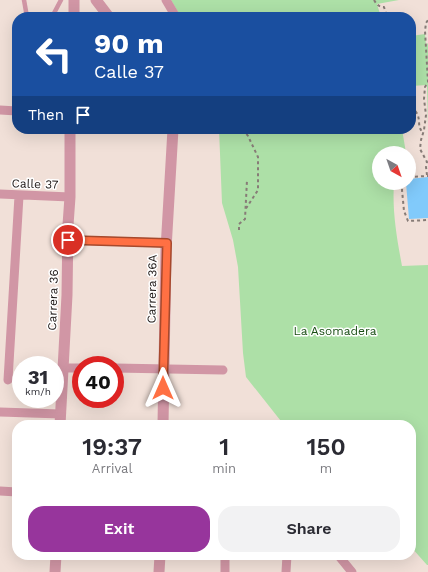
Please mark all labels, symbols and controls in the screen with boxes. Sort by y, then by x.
text: 90 m [94,27,164,60]
icon: left [28,28,80,80]
text: Calle 37 [94,61,164,82]
icon: arrive [72,104,94,126]
text: Then [28,106,64,124]
north arrow [372,146,416,190]
map controls [372,146,416,190]
street label: Calle 37 [11,176,59,192]
pin [51,223,85,257]
icon: arrive [57,229,79,251]
street label: Carrera 36A [144,254,160,324]
street label: Carrera 36 [45,269,61,331]
park label: La Asomadera [294,324,377,338]
speed limit sign: 40 [72,356,124,408]
text: 31 [28,365,48,389]
position arrow [142,367,184,409]
text: km/h [25,386,51,397]
text: 19:37 [82,433,142,461]
text: 1 [219,433,229,461]
text: 150 [306,433,346,461]
text: Arrival [92,461,132,476]
text: min [212,461,236,476]
text: m [320,461,332,476]
button: Exit [28,506,210,552]
button: Share [218,506,400,552]

